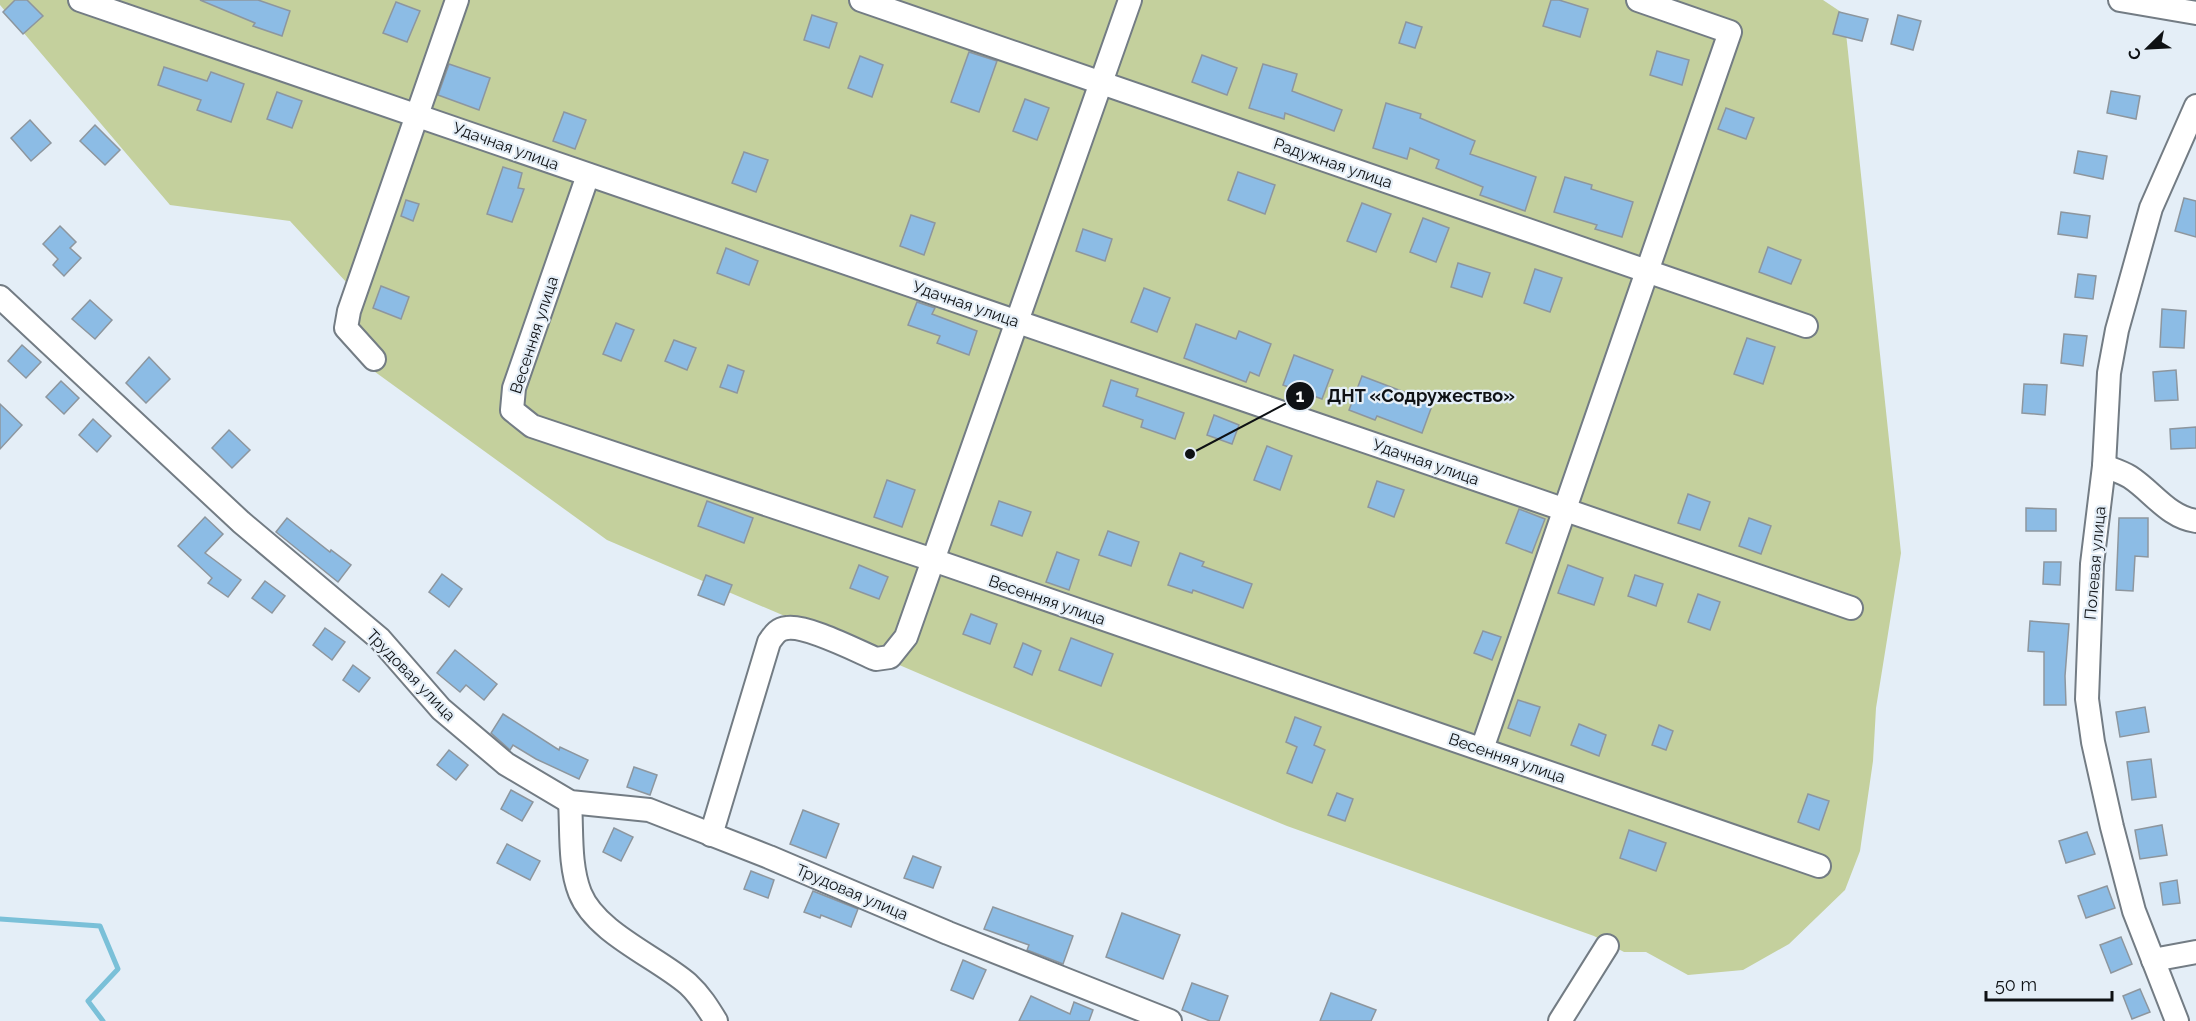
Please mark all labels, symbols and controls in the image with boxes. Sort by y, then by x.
north arrow [2118,18,2178,78]
text: С [2124,45,2146,63]
street label: Удачная улица [450,118,562,174]
street label: Радужная улица [1271,134,1395,192]
street label: Весенняя улица [506,274,562,396]
street label: Удачная улица [910,277,1022,331]
callout: ДНТ «Содружество» [1285,378,1528,414]
text: 1 [1296,385,1305,406]
text: ДНТ «Содружество» [1327,385,1515,406]
street label: Удачная улица [1370,435,1482,489]
street label: Полевая улица [2081,505,2109,621]
street label: Весенняя улица [986,571,1108,629]
street label: Трудовая улица [363,625,459,725]
street label: Весенняя улица [1446,729,1568,787]
street label: Трудовая улица [793,860,911,924]
scale bar [1986,964,2112,1002]
text: 50 m [1995,974,2037,995]

